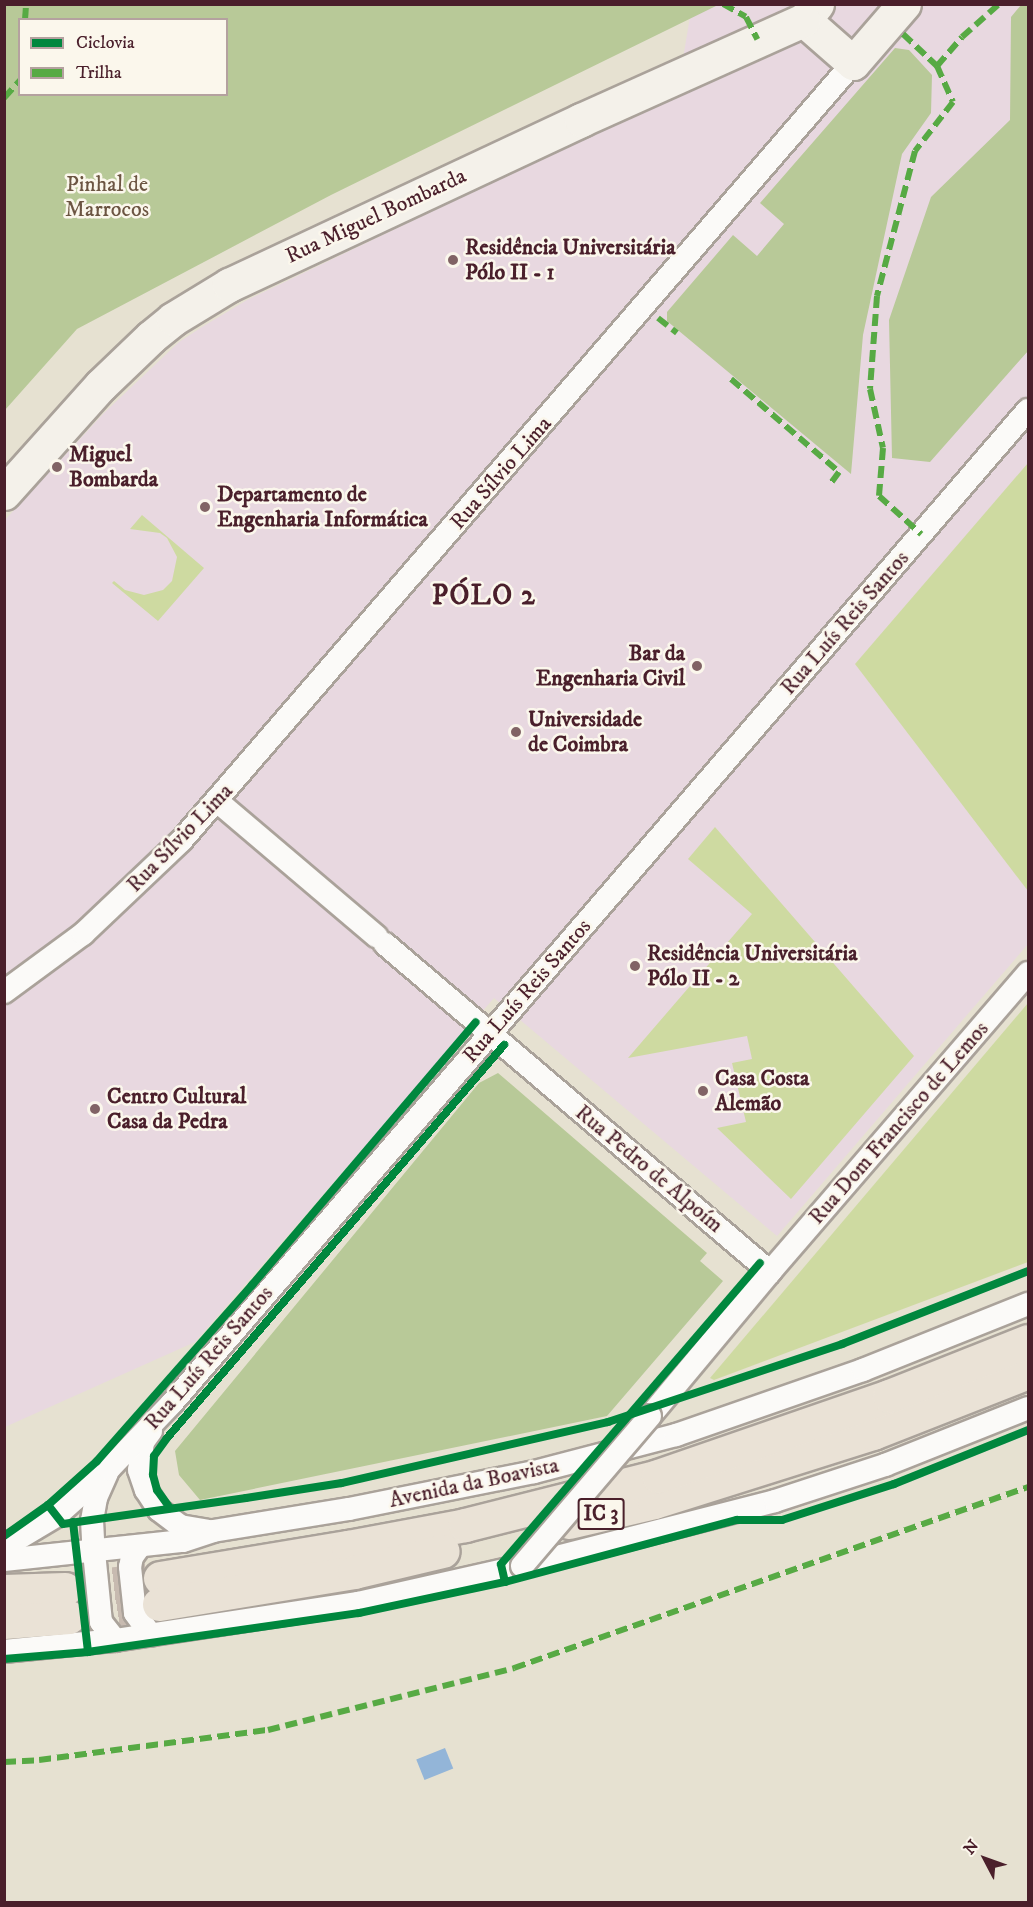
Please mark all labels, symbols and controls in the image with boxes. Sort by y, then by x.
legend [18,18,228,96]
text: Ciclovia [76,32,135,54]
text: Trilha [76,62,122,84]
street label: Rua Miguel Bombarda [282,163,470,269]
park label: Pinhal de Marrocos [65,171,149,222]
place label: Residência Universitária Pólo II - 1 [465,234,676,286]
marker: Residência Universitária Pólo II - 1 [446,253,460,267]
street label: Rua Sílvio Lima [445,411,557,535]
place label: Miguel Bombarda [69,441,158,493]
marker: Miguel Bombarda [50,460,64,474]
place label: Departamento de Engenharia Informática [217,481,428,532]
marker: Departamento de Engenharia Informática [198,500,212,514]
street label: Rua Luís Reis Santos [775,546,915,700]
district label: PÓLO 2 [432,579,536,613]
place label: Bar da Engenharia Civil [536,640,685,692]
marker: Bar da Engenharia Civil [690,659,704,673]
place label: Universidade de Coimbra [528,706,642,758]
marker: Universidade de Coimbra [509,725,523,739]
street label: Rua Sílvio Lima [121,778,239,898]
street label: Rua Luís Reis Santos [457,914,597,1068]
place label: Residência Universitária Pólo II - 2 [647,940,858,992]
marker: Residência Universitária Pólo II - 2 [628,959,642,973]
street label: Rua Dom Francisco de Lemos [804,1016,994,1230]
place label: Casa Costa Alemão [715,1065,809,1116]
place label: Centro Cultural Casa da Pedra [107,1083,246,1134]
marker: Casa Costa Alemão [696,1084,710,1098]
street label: Rua Pedro de Alpoím [570,1099,728,1239]
marker: Centro Cultural Casa da Pedra [88,1102,102,1116]
street label: Rua Luís Reis Santos [139,1281,279,1435]
street label: Avenida da Boavista [387,1452,561,1514]
road number: IC 3 [577,1496,625,1532]
north arrow [955,1829,1015,1889]
text: N [960,1836,983,1859]

